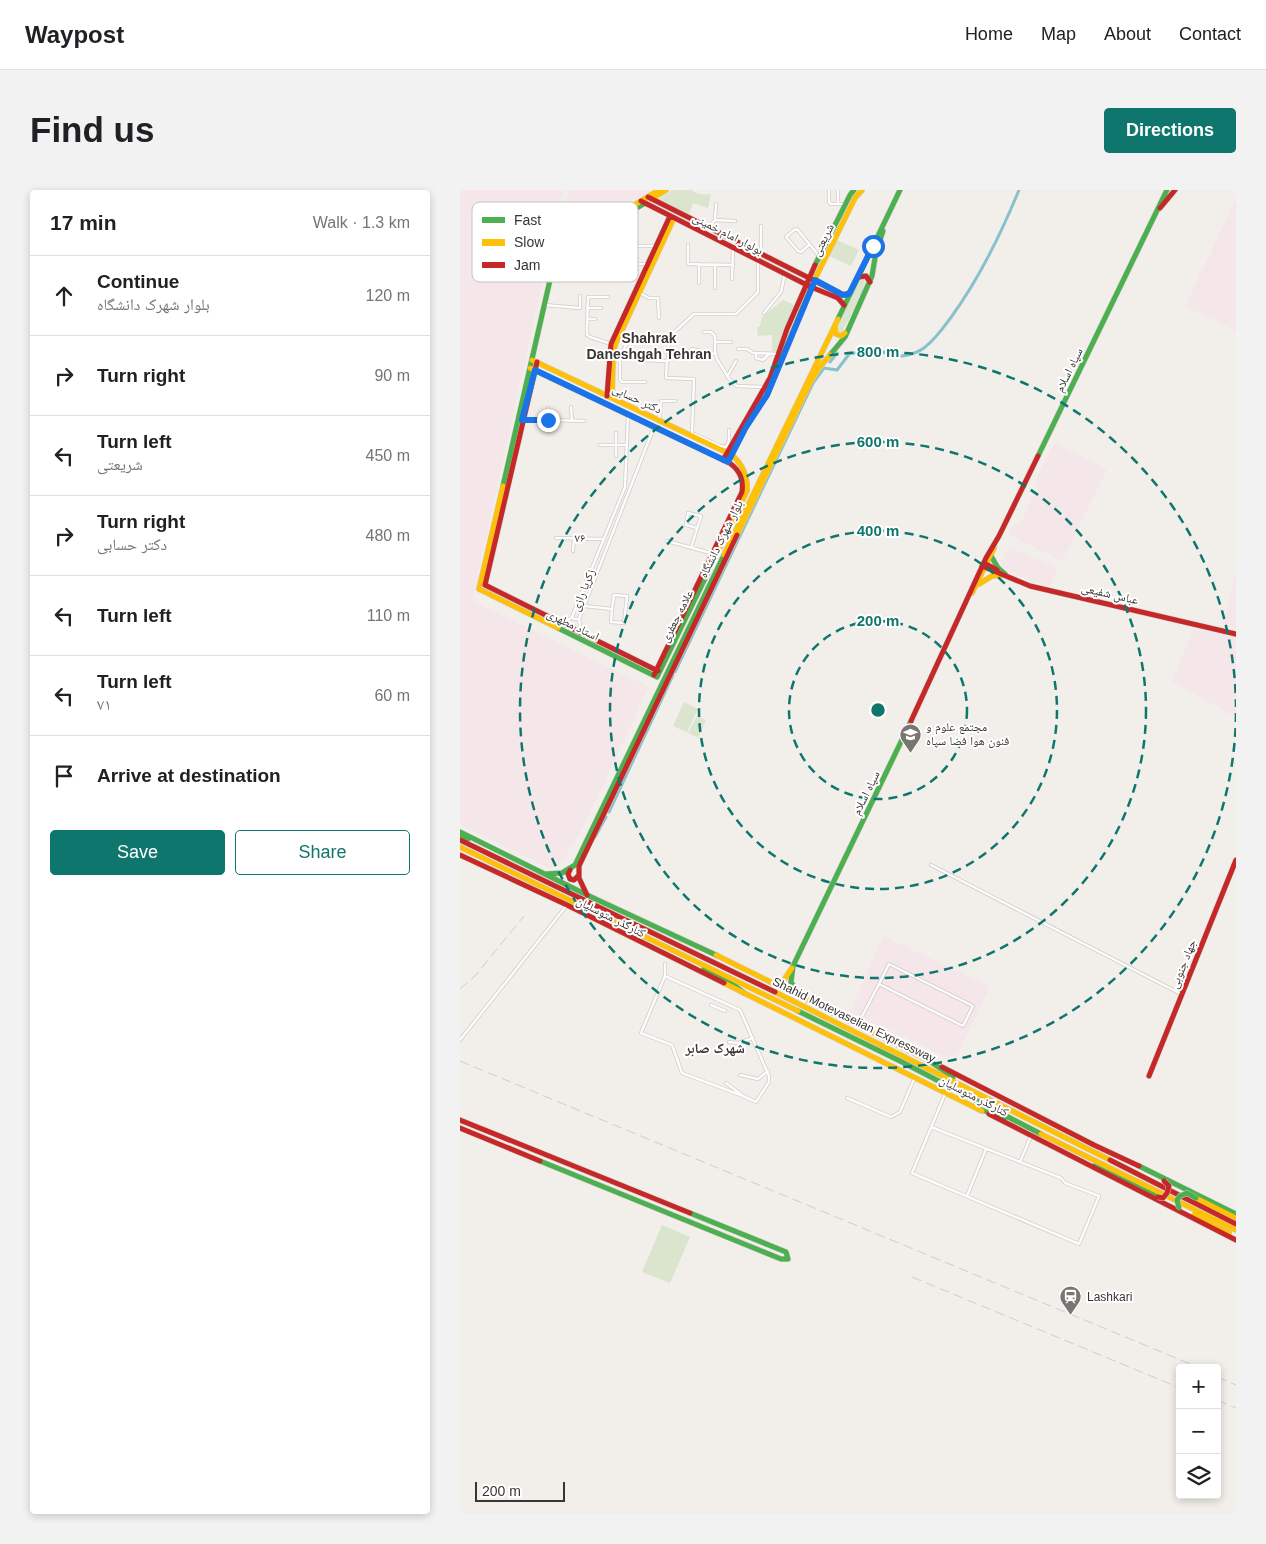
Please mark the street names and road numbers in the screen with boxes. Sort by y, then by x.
street label: بولوار امام خمینی [690,210,766,259]
street label: شریعتی [809,221,837,259]
street label: سپاه اسلام [1052,346,1087,395]
street label: دکتر حسابی [610,382,664,417]
street label: بلوار شهرک دانشگاه [696,498,746,580]
street label: ۷۶ [574,531,586,545]
street label: زکریا رازی [568,566,598,613]
street label: عباس شفیعی [1080,581,1140,608]
street label: علامه جعفری [658,587,696,645]
street label: استاد مطهری [545,606,601,644]
street label: سپاه اسلام [849,769,884,818]
street label: کنارگذر متوسلیان [574,894,648,941]
street label: جهاد جنوبی [1167,937,1200,991]
street label: Shahid Motevaselian Expressway [770,974,938,1066]
street label: کنارگذر متوسلیان [937,1073,1011,1120]

